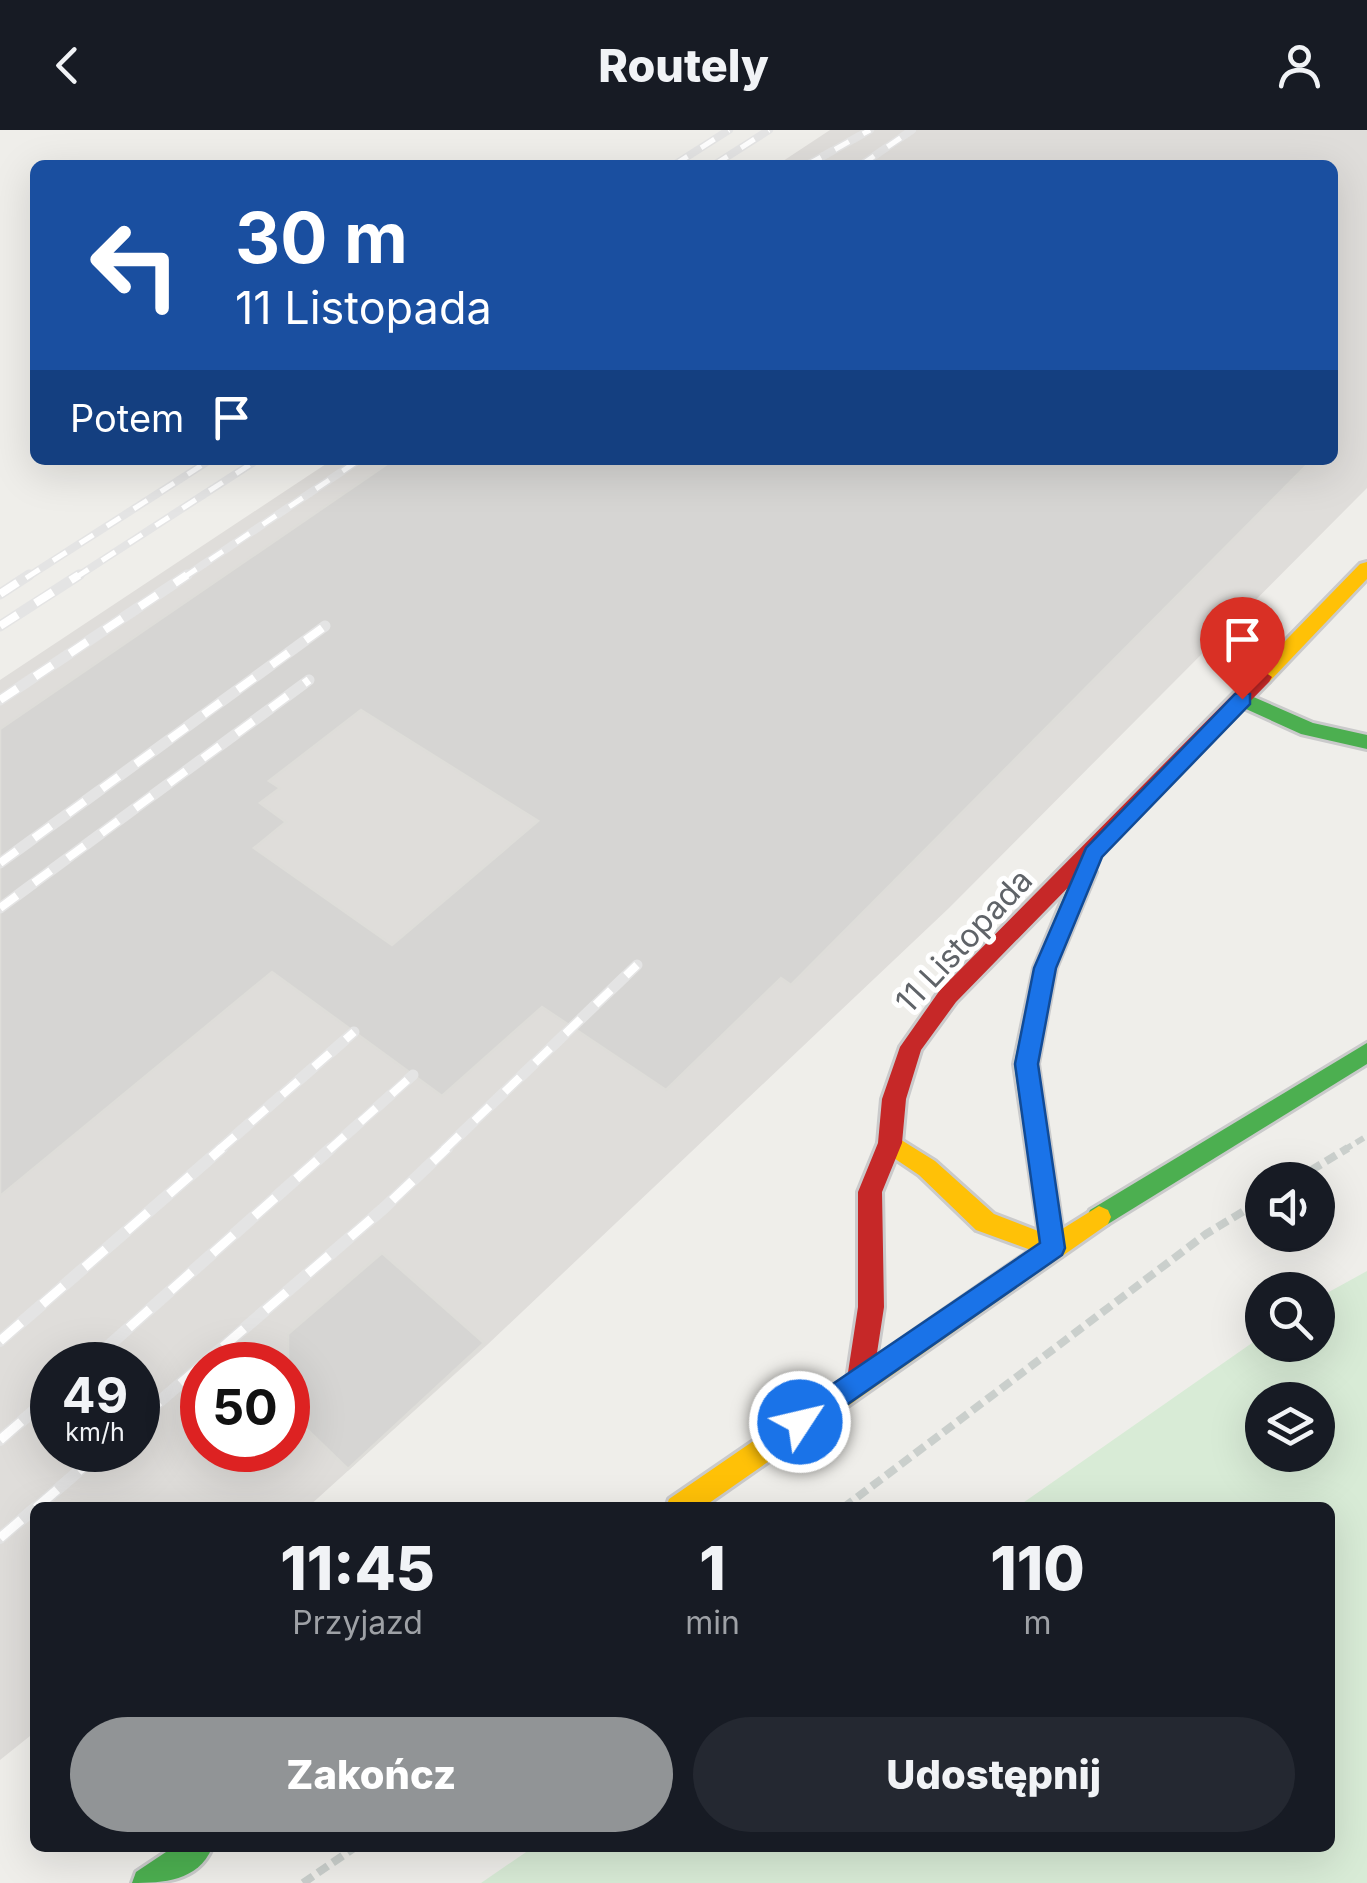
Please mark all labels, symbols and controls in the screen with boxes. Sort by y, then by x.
icon: back [40,38,95,93]
text: Routely [598,38,769,93]
icon: person [1272,38,1327,93]
text: 30 m [235,195,408,280]
icon: left [70,200,200,330]
text: 11 Listopada [235,280,492,335]
icon: arrive [204,390,259,445]
text: Potem [70,395,184,441]
pin [1200,597,1285,700]
icon: arrive [1215,612,1270,667]
street label: 11 Listopada [887,861,1040,1021]
map controls [1245,1162,1335,1472]
button: sound [1245,1162,1335,1252]
button: search [1245,1272,1335,1362]
speed limit sign: 50 [180,1342,310,1472]
text: 49 [62,1365,128,1425]
position arrow [748,1370,852,1474]
button: layers [1245,1382,1335,1472]
text: km/h [65,1417,125,1447]
text: 11:45 [280,1532,435,1604]
text: 1 [699,1532,726,1604]
text: 110 [990,1532,1085,1604]
text: Przyjazd [292,1603,423,1642]
text: min [685,1603,740,1642]
text: m [1023,1603,1051,1642]
button: Zakończ [70,1717,673,1832]
button: Udostępnij [693,1717,1295,1832]

